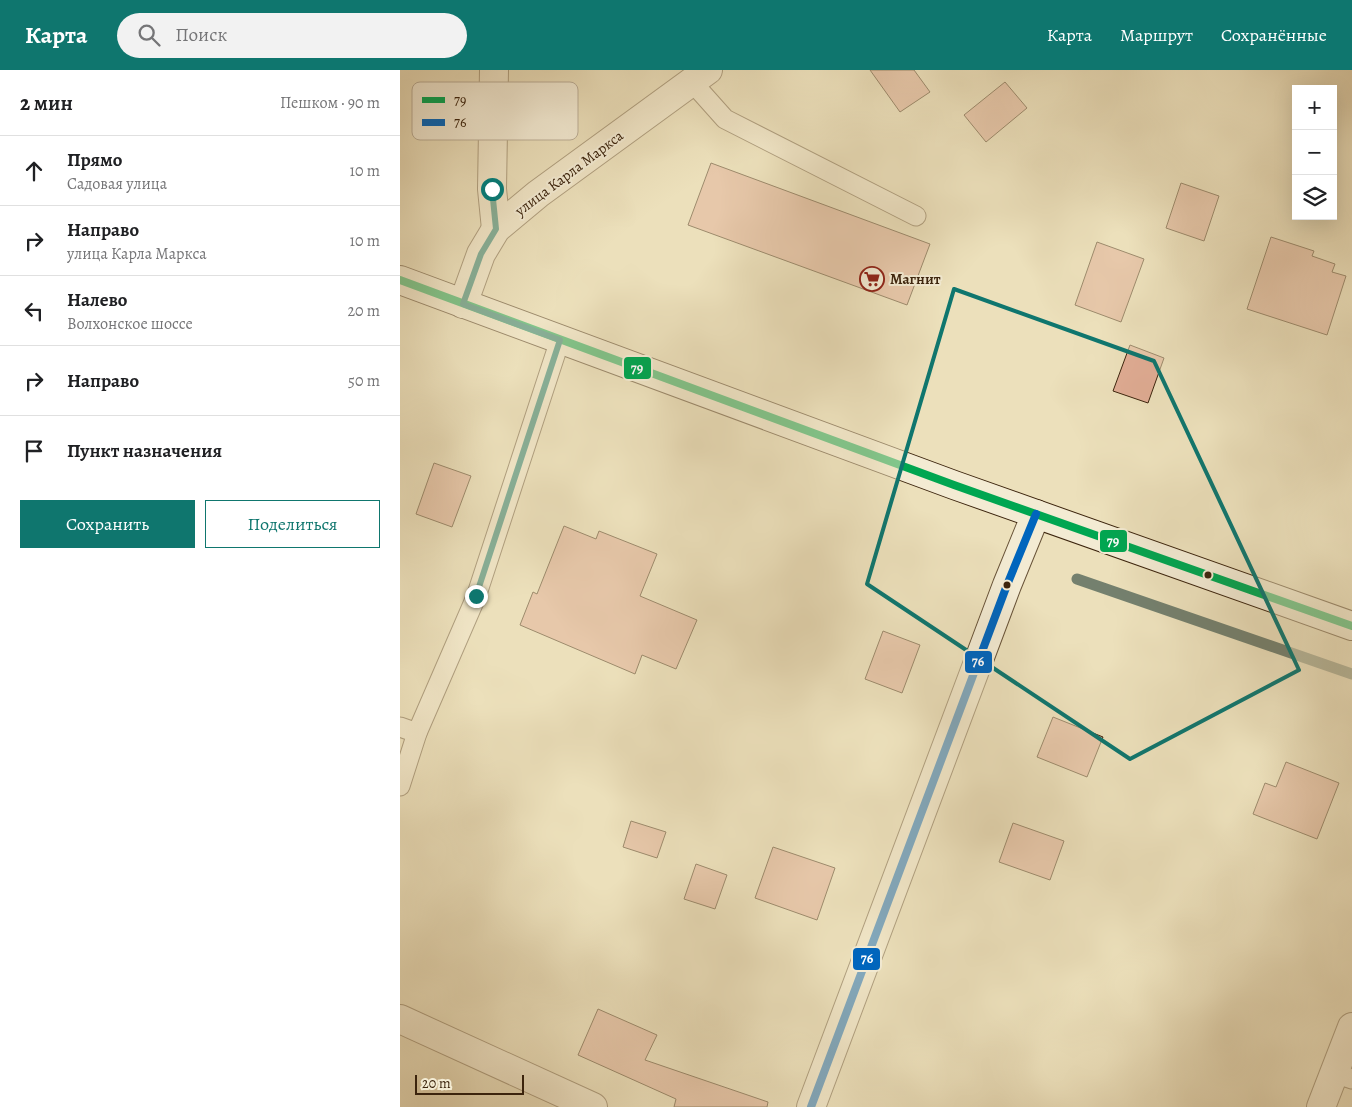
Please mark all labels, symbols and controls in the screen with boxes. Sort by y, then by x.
search box [117,13,467,58]
text: Карта [25,19,87,51]
icon: search [135,21,163,49]
text: Поиск [175,22,227,48]
text: Карта [1047,23,1092,47]
text: Маршрут [1120,23,1193,47]
text: Сохранённые [1221,23,1327,47]
legend [412,82,578,140]
map controls [1292,85,1337,220]
button: + [1292,85,1337,130]
text: 2 мин [20,89,73,117]
text: 79 [454,91,466,110]
text: Пешком · 90 m [280,92,380,114]
text: 76 [454,113,466,132]
street label: улица Карла Маркса [510,126,627,221]
button: − [1292,130,1337,175]
text: Прямо [67,147,122,173]
icon: ahead [20,157,48,185]
text: 10 m [350,160,380,182]
text: Садовая улица [67,173,167,195]
button: layers [1292,175,1337,220]
route start [481,178,504,201]
text: Направо [67,217,139,243]
icon: right [20,227,48,255]
text: 10 m [350,230,380,252]
text: улица Карла Маркса [67,243,207,265]
supermarket icon: Магнит [859,266,885,292]
place label: Магнит [890,269,941,289]
text: Налево [67,287,127,313]
icon: left [20,297,48,325]
text: 20 m [347,300,380,322]
text: Волхонское шоссе [67,313,193,335]
line badge: 79 [623,356,652,380]
text: 79 [631,359,644,378]
icon: right [20,367,48,395]
text: Направо [67,368,139,394]
text: 50 m [348,370,380,392]
icon: arrive [20,437,48,465]
text: Пункт назначения [67,438,222,464]
button: Сохранить [20,500,195,548]
button: Поделиться [205,500,380,548]
line badge: 79 [1099,529,1128,553]
text: 79 [1107,532,1120,551]
unlabelled marker [1203,570,1213,580]
unlabelled marker [1002,580,1012,590]
route end [465,585,488,608]
line badge: 76 [964,650,993,674]
text: 76 [972,652,985,671]
line badge: 76 [852,947,881,971]
text: 76 [861,949,874,968]
scale bar [415,1072,524,1095]
text: 20 m [422,1074,451,1093]

